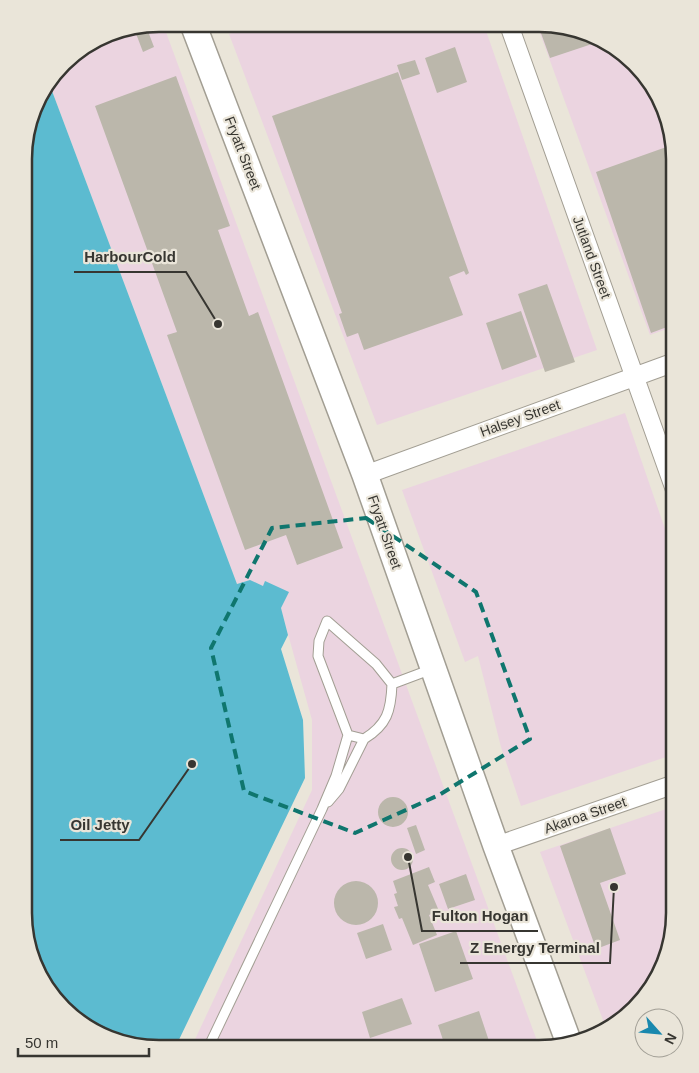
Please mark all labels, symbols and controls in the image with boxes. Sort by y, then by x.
street label: Fryatt Street [222,114,264,192]
street label: Jutland Street [570,214,614,300]
callout: HarbourCold [74,242,186,272]
text: HarbourCold [84,248,176,265]
street label: Halsey Street [478,396,562,440]
street label: Fryatt Street [365,493,405,571]
street label: Akaroa Street [542,793,628,836]
callout: Oil Jetty [60,810,139,840]
text: Oil Jetty [70,816,130,833]
callout: Fulton Hogan [422,901,538,931]
text: Fulton Hogan [432,907,528,924]
callout: Z Energy Terminal [460,933,610,963]
text: Z Energy Terminal [470,939,600,956]
north arrow [634,1008,684,1058]
scale bar [18,1026,149,1058]
text: N [661,1031,680,1047]
text: 50 m [25,1034,58,1051]

